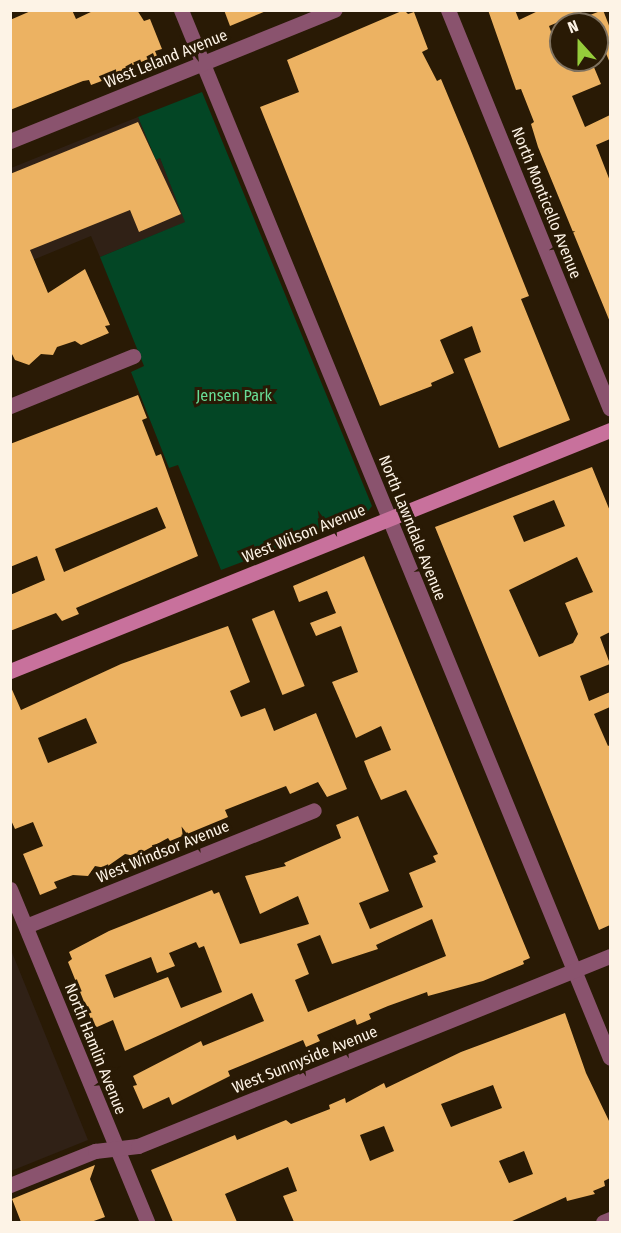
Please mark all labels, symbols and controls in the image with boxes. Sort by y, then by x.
north arrow [549,12,609,72]
text: N [565,16,581,37]
street label: West Leland Avenue [102,26,230,92]
street label: North Monticello Avenue [507,124,585,282]
park label: Jensen Park [196,386,272,406]
street label: North Lawndale Avenue [374,453,450,603]
street label: West Wilson Avenue [240,501,368,567]
street label: West Windsor Avenue [94,817,232,887]
street label: North Hamlin Avenue [60,981,130,1117]
street label: West Sunnyside Avenue [230,1022,380,1098]

